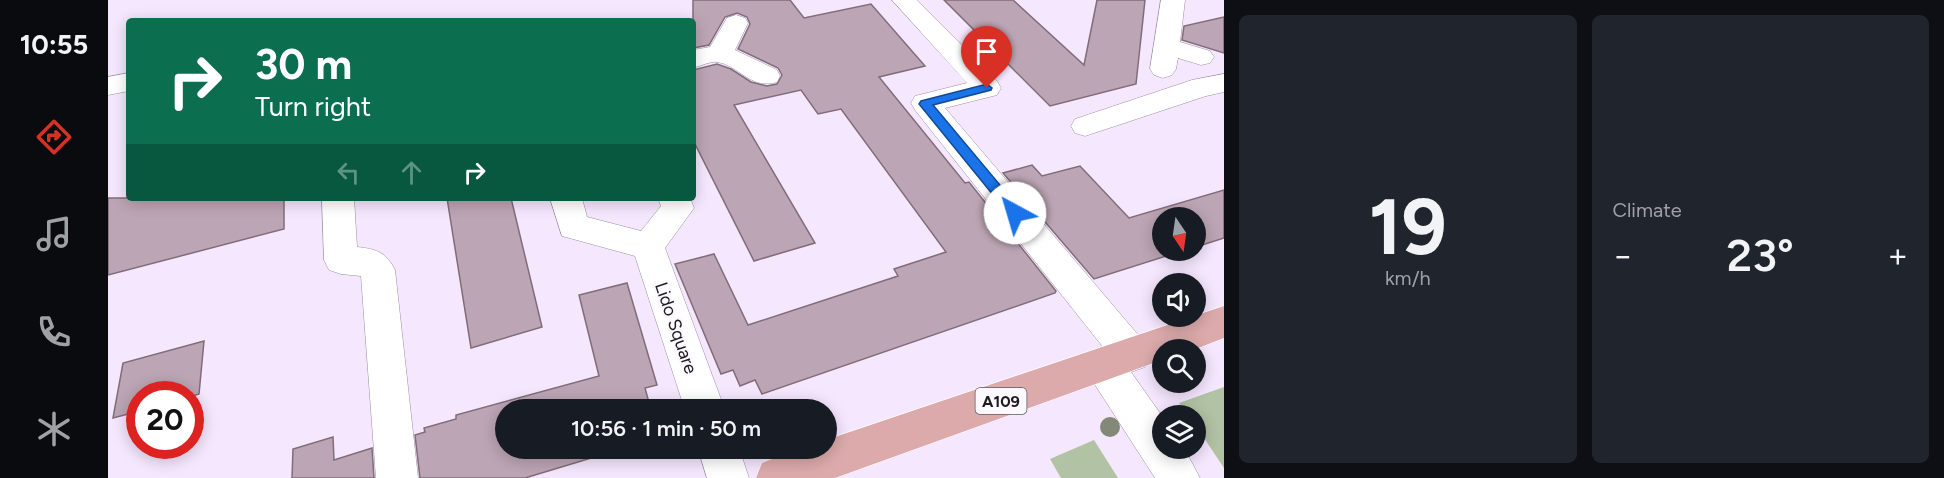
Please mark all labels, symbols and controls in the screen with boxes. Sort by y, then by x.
pin [961,26,1012,88]
text: 10:55 [20,28,88,61]
icon: arrive [970,35,1003,68]
text: 30 m [255,39,352,90]
icon: right [156,42,234,120]
text: Turn right [255,90,371,123]
icon: directions [33,116,75,158]
icon: left [332,156,365,189]
icon: ahead [395,156,428,189]
icon: right [458,156,491,189]
text: 19 [1369,180,1447,274]
position arrow [983,181,1047,245]
text: Climate [1613,198,1682,222]
north arrow [1152,207,1206,261]
map controls [1152,207,1206,459]
icon: music [33,213,75,255]
text: 23° [1727,228,1794,282]
text: − [1613,236,1633,275]
text: + [1887,236,1908,275]
text: km/h [1385,266,1431,290]
button: sound [1152,273,1206,327]
street label: Lido Square [650,279,702,377]
icon: phone [33,311,75,353]
button: search [1152,339,1206,393]
speed limit sign: 20 [126,381,204,459]
road number: A109 [976,388,1026,414]
button: layers [1152,405,1206,459]
icon: climate [33,408,75,450]
text: 10:56 · 1 min · 50 m [571,415,761,442]

